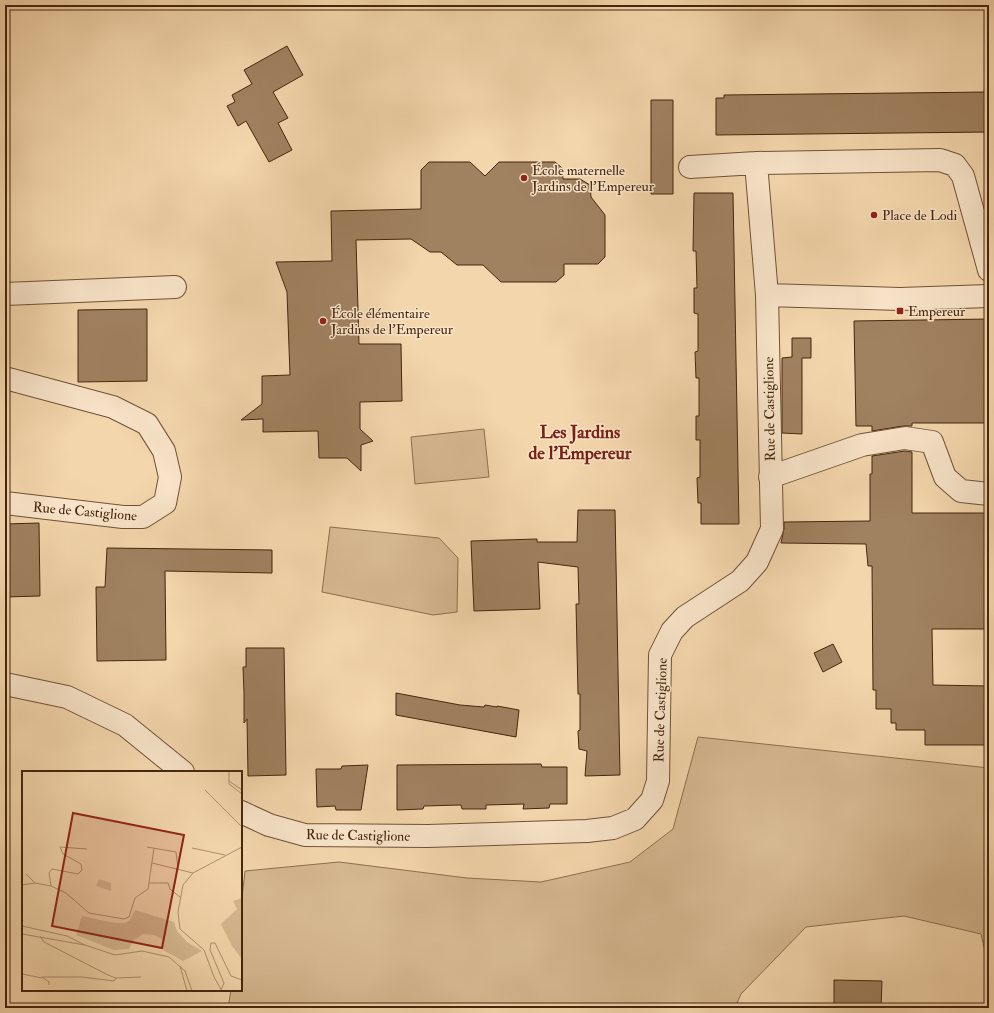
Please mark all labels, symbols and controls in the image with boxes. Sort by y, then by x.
place label: École maternelle Jardins de l'Empereur [531,162,655,196]
marker: École maternelle Jardins de l'Empereur [519,173,529,183]
place label: Place de Lodi [882,207,958,224]
marker: Place de Lodi [869,210,879,220]
place label: Empereur [908,303,966,321]
place label: École élémentaire Jardins de l'Empereur [330,305,454,339]
marker: Empereur [895,306,905,316]
marker: École élémentaire Jardins de l'Empereur [318,316,328,326]
street label: Rue de Castiglione [760,356,779,461]
district label: Les Jardins de l'Empereur [528,421,632,465]
street label: Rue de Castiglione [32,498,138,525]
street label: Rue de Castiglione [650,657,671,763]
inset map [22,771,242,991]
street label: Rue de Castiglione [306,826,411,845]

